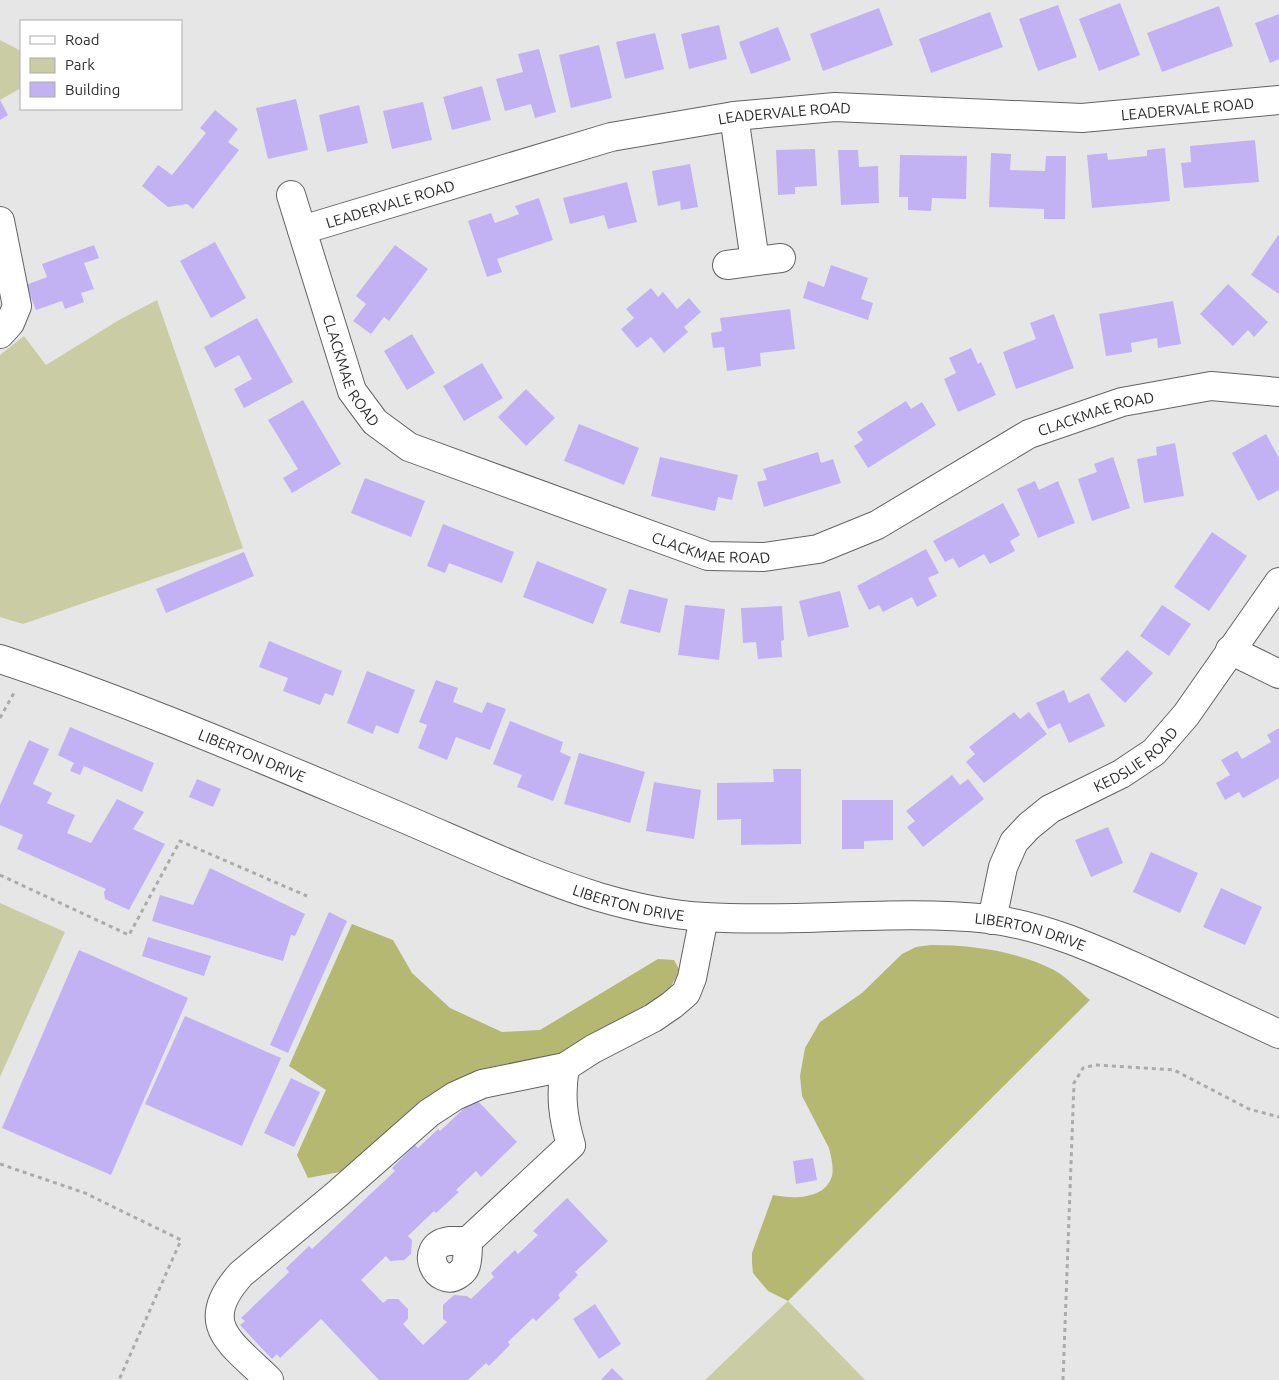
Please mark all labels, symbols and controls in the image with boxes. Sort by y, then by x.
legend [20,20,182,110]
text: Road [65,31,100,48]
text: Park [65,56,95,73]
text: Building [65,81,120,98]
street label: LEADERVALE ROAD [1120,94,1255,123]
street label: LEADERVALE ROAD [717,98,851,127]
street label: LEADERVALE ROAD [324,176,457,231]
street label: CLACKMAE ROAD [320,312,383,429]
street label: CLACKMAE ROAD [1035,388,1155,439]
street label: CLACKMAE ROAD [650,528,771,566]
street label: KEDSLIE ROAD [1090,723,1181,795]
street label: LIBERTON DRIVE [196,725,308,785]
street label: LIBERTON DRIVE [571,881,686,924]
street label: LIBERTON DRIVE [974,909,1088,954]

